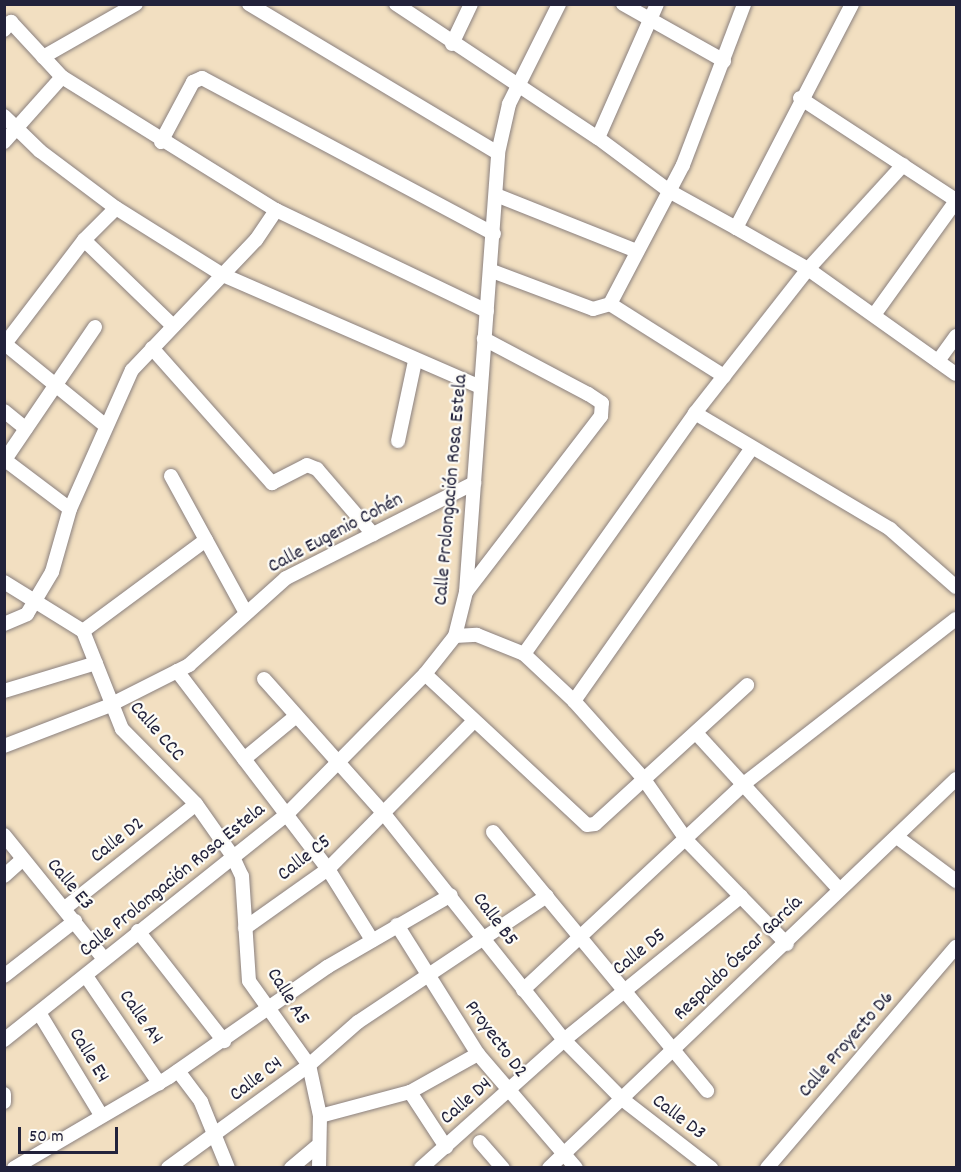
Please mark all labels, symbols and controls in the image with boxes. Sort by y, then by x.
street label: Calle Prolongación Rosa Estela [430,373,474,607]
street label: Calle Eugenio Cohén [264,488,408,580]
street label: Calle CCC [123,697,189,767]
street label: Calle Prolongación Rosa Estela [75,799,271,963]
street label: Calle D2 [86,813,150,869]
street label: Calle C5 [273,831,337,887]
street label: Calle E3 [40,854,98,916]
street label: Calle B5 [466,888,522,952]
street label: Respaldo Óscar García [670,891,808,1027]
street label: Calle D5 [608,924,672,982]
street label: Calle A5 [260,964,314,1030]
street label: Calle A4 [113,986,167,1050]
street label: Calle Proyecto D6 [794,987,900,1103]
street label: Proyecto D2 [458,997,532,1083]
street label: Calle E4 [62,1024,114,1088]
street label: Calle C4 [226,1052,288,1108]
street label: Calle D4 [436,1073,498,1131]
street label: Calle D3 [646,1090,710,1146]
scale bar [21,1115,122,1153]
text: 50 m [29,1125,64,1150]

